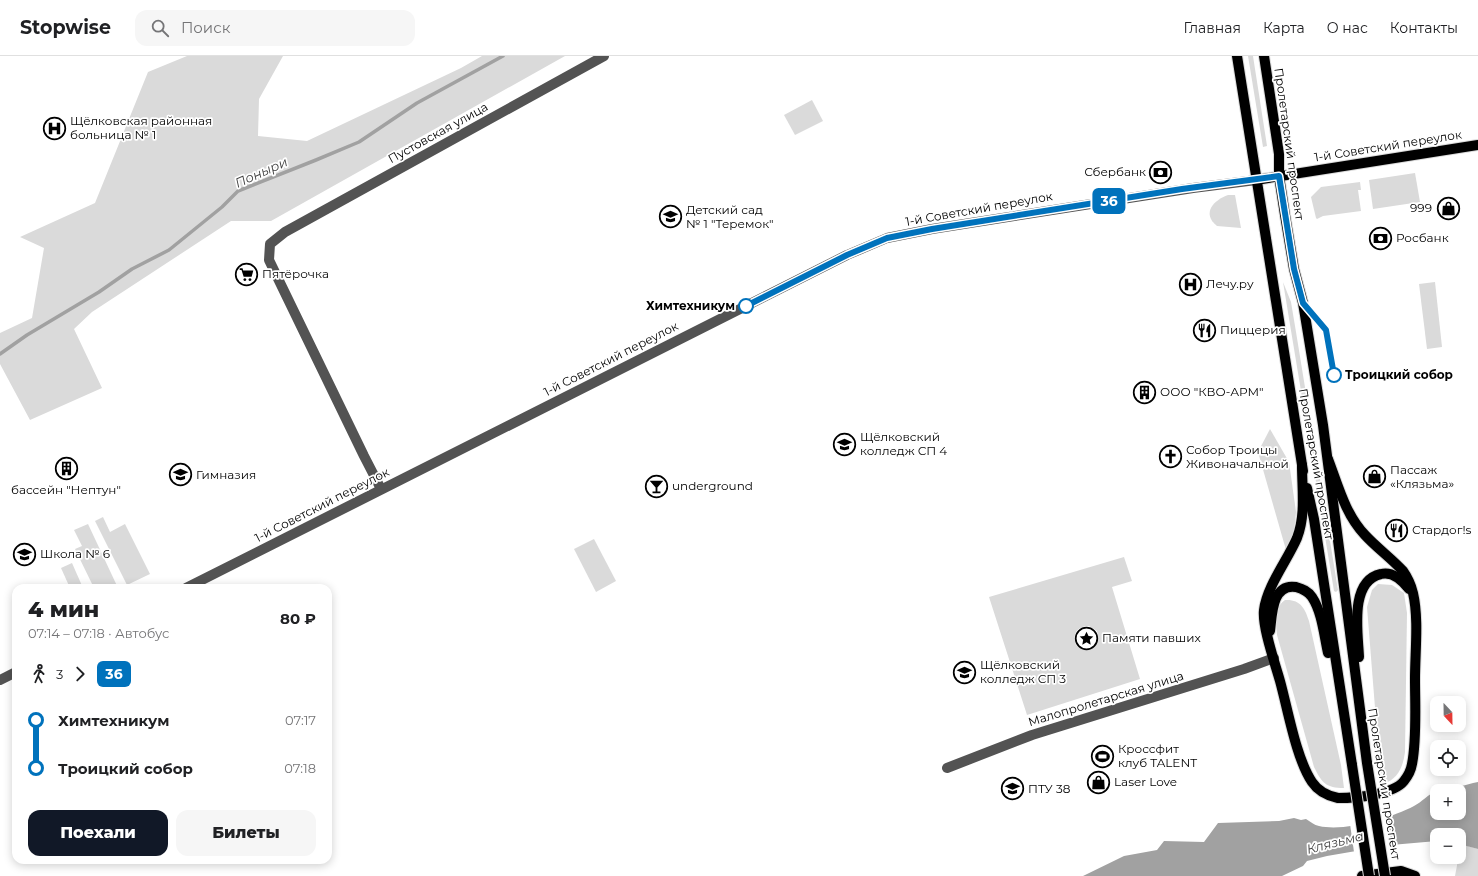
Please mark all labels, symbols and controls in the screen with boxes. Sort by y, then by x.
search box [135,10,415,46]
text: Stopwise [20,16,111,39]
icon: search [149,17,171,39]
text: Поиск [181,18,230,37]
text: Главная [1183,19,1241,37]
text: Карта [1263,19,1305,37]
text: О нас [1327,19,1368,37]
text: Контакты [1390,19,1458,37]
street label: Пролетарский проспект [1271,67,1308,221]
street label: Пустовская улица [385,99,490,166]
place label: Щёлковская районная больница № 1 [70,113,212,142]
hospital icon: Щёлковская районная больница № 1 [42,115,68,141]
street label: 1-й Советский переулок [1313,126,1463,165]
water label: Поныри [232,153,290,191]
bank icon: Сбербанк [1148,159,1174,185]
place label: Сбербанк [1084,164,1146,179]
street label: 1-й Советский переулок [904,188,1054,229]
line badge: 36 [1091,188,1127,214]
text: 36 [1100,192,1118,210]
shop icon: 999 [1435,195,1461,221]
place label: 999 [1410,200,1432,215]
place label: Детский сад № 1 "Теремок" [686,202,774,231]
school or university icon: Детский сад № 1 "Теремок" [658,204,684,230]
bank icon: Росбанк [1368,225,1394,251]
place label: Росбанк [1396,230,1449,245]
supermarket icon: Пятёрочка [233,261,259,287]
place label: Пятёрочка [262,266,329,281]
hospital icon: Лечу.ру [1178,271,1204,297]
place label: Лечу.ру [1206,276,1254,291]
place label: Химтехникум [646,298,735,313]
marker: Химтехникум [738,298,754,314]
restaurant icon: Пиццерия [1192,317,1218,343]
street label: 1-й Советский переулок [541,318,681,399]
place label: Пиццерия [1220,322,1286,337]
marker: Троицкий собор [1326,367,1342,383]
place label: Троицкий собор [1345,367,1453,382]
building icon: ООО "КВО-АРМ" [1132,379,1158,405]
place label: ООО "КВО-АРМ" [1160,384,1263,399]
street label: Пролетарский проспект [1296,387,1337,541]
place label: Щёлковский колледж СП 4 [860,429,947,458]
school or university icon: Щёлковский колледж СП 4 [831,431,857,457]
place label: Собор Троицы Живоначальной [1186,442,1289,471]
church icon: Собор Троицы Живоначальной [1157,444,1183,470]
building icon: бассейн "Нептун" [53,456,79,482]
school or university icon: Гимназия [167,462,193,488]
place label: Пассаж «Клязьма» [1390,462,1454,491]
street label: 1-й Советский переулок [252,464,392,545]
shop icon: Пассаж «Клязьма» [1361,464,1387,490]
place label: Гимназия [196,467,256,482]
bar icon: underground [644,473,670,499]
place label: underground [672,478,753,493]
place label: бассейн "Нептун" [11,482,121,497]
restaurant icon: Стардог!s [1384,517,1410,543]
place label: Стардог!s [1412,522,1472,537]
school or university icon: Школа № 6 [11,541,37,567]
place label: Школа № 6 [40,546,110,561]
text: 4 мин [28,596,99,623]
text: 80 ₽ [280,609,316,628]
text: 07:14 – 07:18 · Автобус [28,625,169,641]
place icon: Памяти павших [1073,625,1099,651]
place label: Памяти павших [1102,630,1201,645]
place label: Щёлковский колледж СП 3 [980,657,1066,686]
school or university icon: Щёлковский колледж СП 3 [952,659,978,685]
icon: walk [28,663,50,685]
icon: forward [69,663,91,685]
text: 36 [105,665,123,683]
text: 3 [56,666,63,682]
street label: Малопролетарская улица [1026,668,1185,729]
north arrow [1430,696,1466,732]
map controls [1430,696,1466,864]
street label: Пролетарский проспект [1365,707,1404,861]
text: Химтехникум [58,711,169,730]
text: 07:17 [285,712,316,728]
button: locate [1430,740,1466,776]
place label: Кроссфит клуб TALENT [1118,741,1197,770]
sports icon: Кроссфит клуб TALENT [1090,743,1116,769]
text: Троицкий собор [58,759,193,778]
text: 07:18 [284,760,316,776]
shop icon: Laser Love [1086,769,1112,795]
place label: Laser Love [1114,774,1177,789]
school or university icon: ПТУ 38 [999,776,1025,802]
place label: ПТУ 38 [1028,781,1071,796]
button: + [1430,784,1466,820]
button: Поехали [28,810,168,856]
button: Билеты [176,810,316,856]
water label: Клязьма [1305,827,1365,857]
button: − [1430,828,1466,864]

